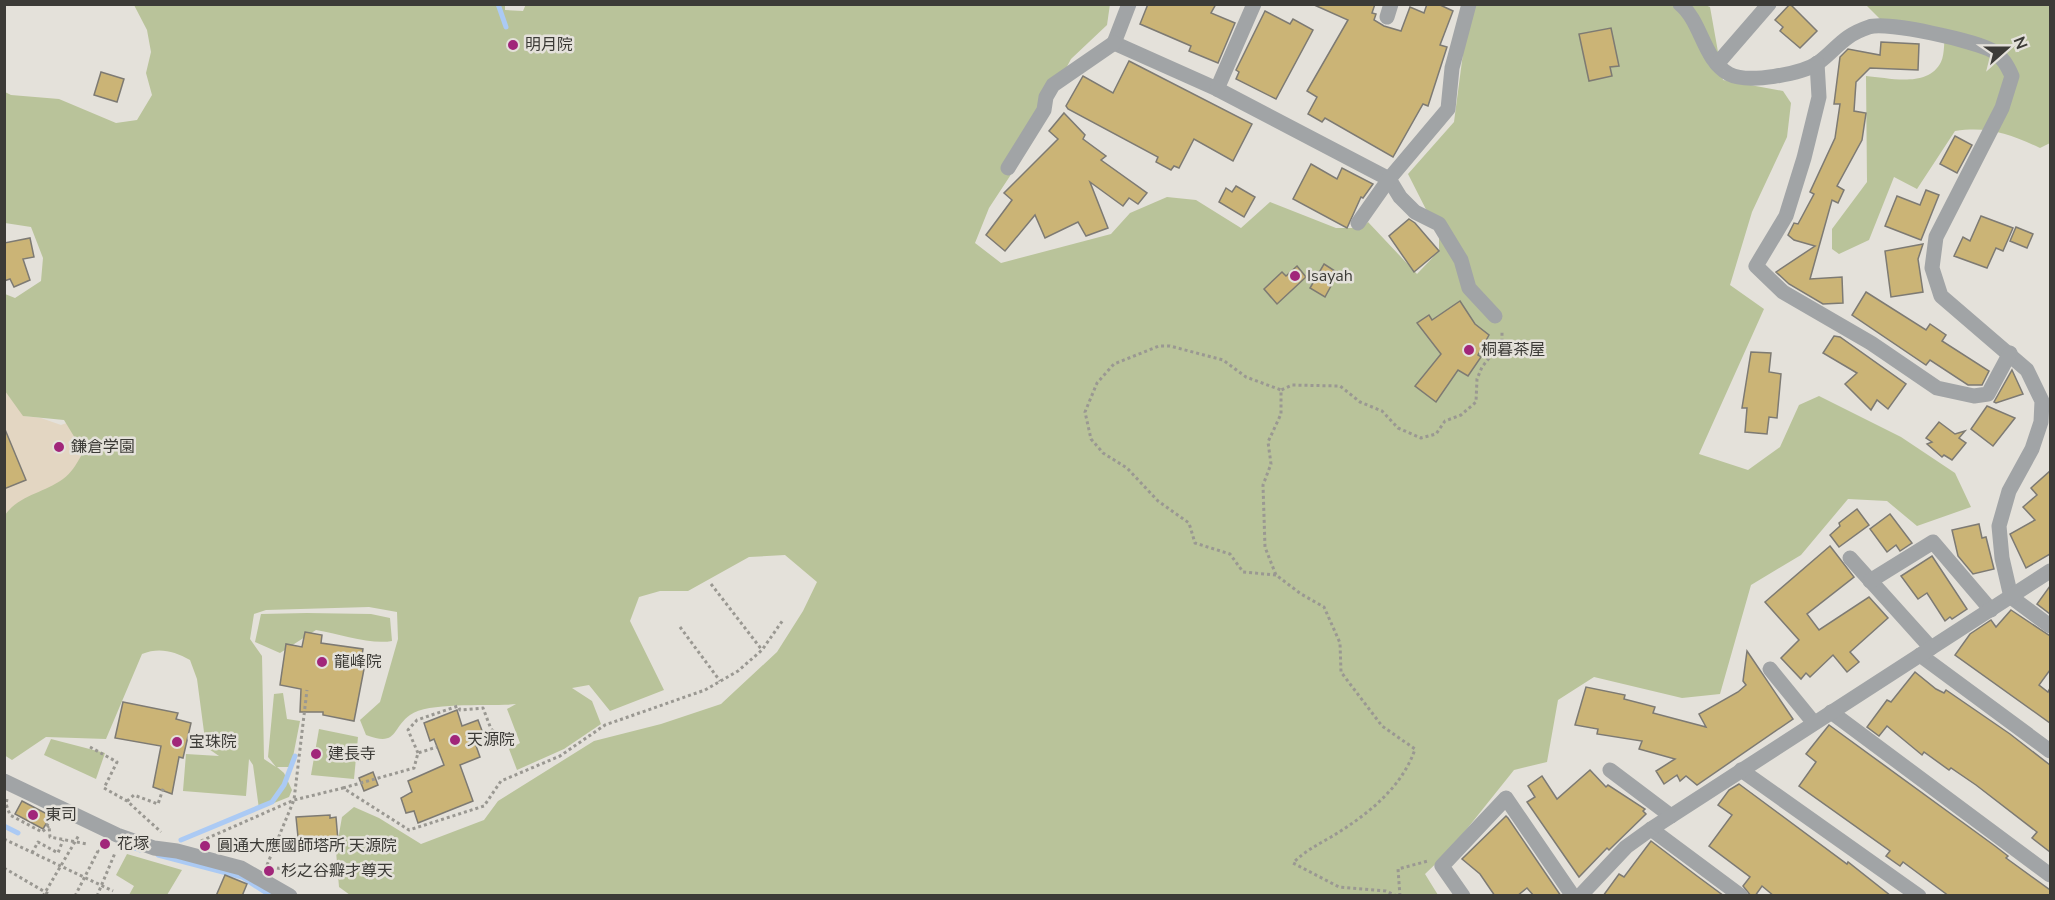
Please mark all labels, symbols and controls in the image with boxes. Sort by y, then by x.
north arrow [1977,18,2037,78]
text: N [2008,33,2032,53]
place label: 明月院 [525,34,573,56]
marker: 明月院 [506,38,520,52]
place label: Isayah [1307,265,1353,287]
marker: Isayah [1288,269,1302,283]
place label: 桐暮茶屋 [1481,339,1545,361]
marker: 桐暮茶屋 [1462,343,1476,357]
place label: 鎌倉学園 [71,436,135,458]
marker: 鎌倉学園 [52,440,66,454]
place label: 龍峰院 [334,651,382,673]
marker: 龍峰院 [315,655,329,669]
place label: 天源院 [467,729,515,751]
place label: 宝珠院 [189,731,237,753]
marker: 天源院 [448,733,462,747]
marker: 宝珠院 [170,735,184,749]
place label: 建長寺 [328,743,376,765]
marker: 建長寺 [309,747,323,761]
place label: 東司 [45,804,77,826]
marker: 東司 [26,808,40,822]
place label: 花塚 [117,833,149,855]
place label: 圓通大應國師塔所 天源院 [217,835,397,857]
marker: 花塚 [98,837,112,851]
marker: 圓通大應國師塔所 天源院 [198,839,212,853]
place label: 杉之谷瓣才尊天 [281,860,393,882]
marker: 杉之谷瓣才尊天 [262,864,276,878]

